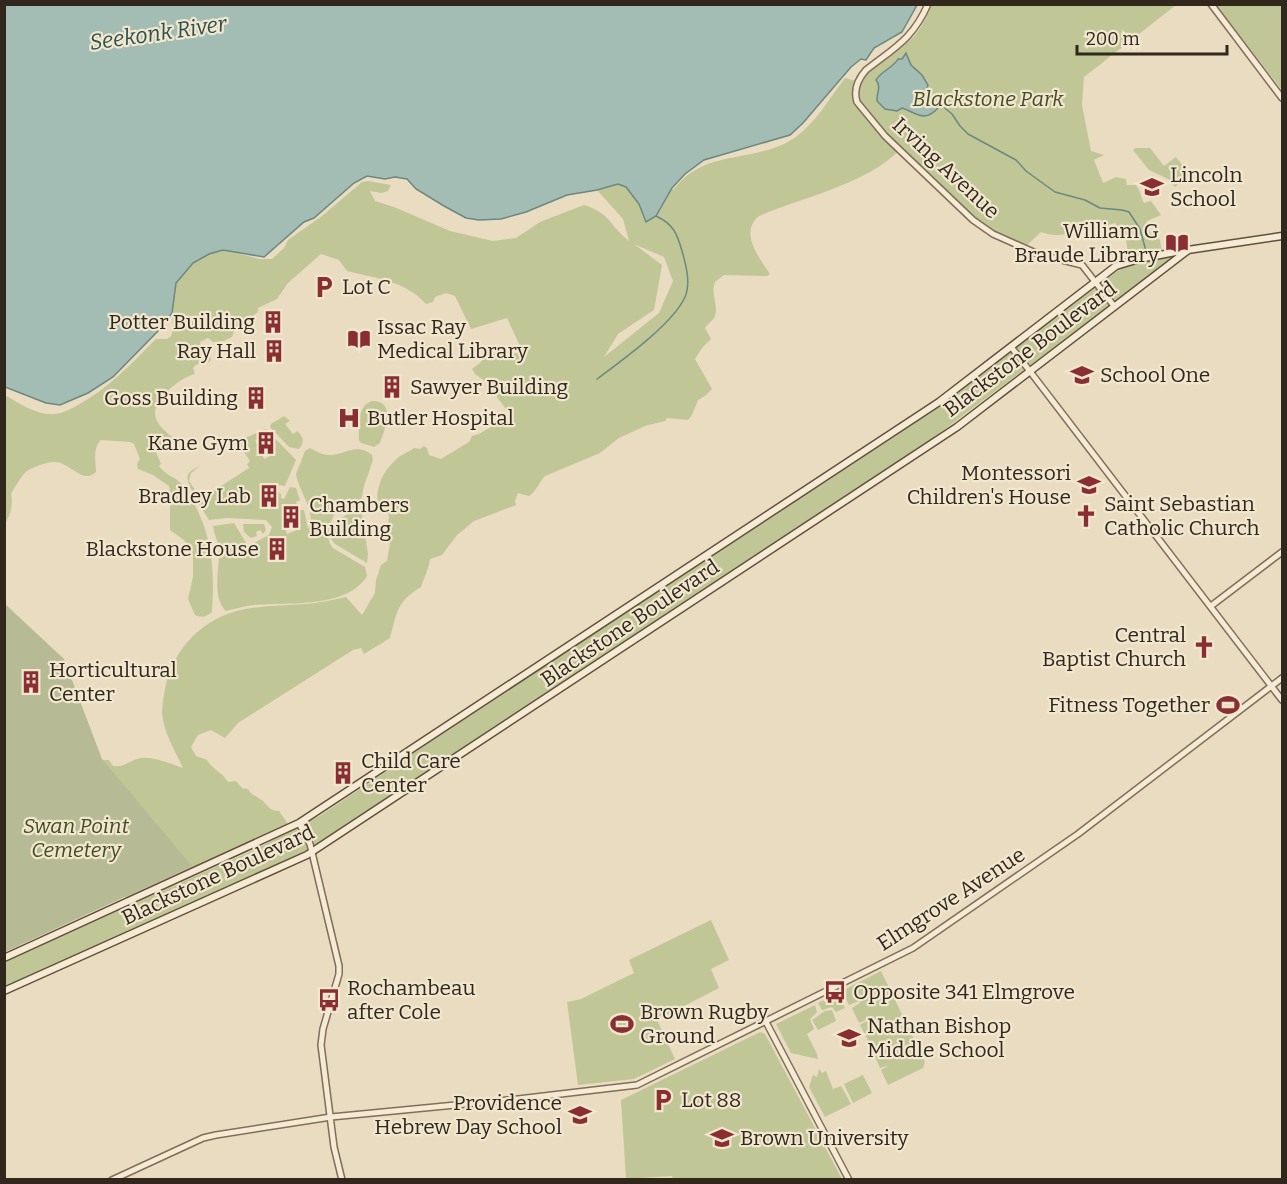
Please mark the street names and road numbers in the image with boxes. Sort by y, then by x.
street label: Irving Avenue [887,112,1005,224]
street label: Blackstone Boulevard [939,276,1121,422]
street label: Blackstone Boulevard [536,554,724,692]
street label: Blackstone Boulevard [118,819,318,931]
street label: Elmgrove Avenue [872,841,1030,957]

